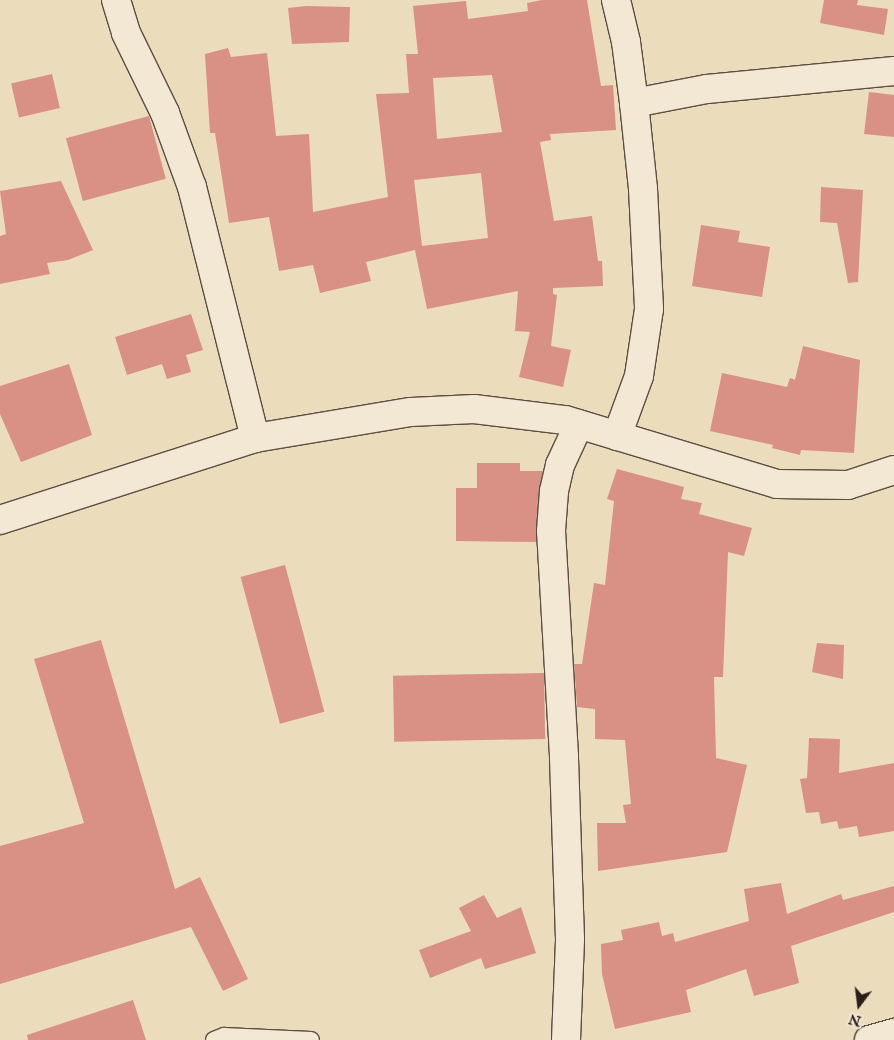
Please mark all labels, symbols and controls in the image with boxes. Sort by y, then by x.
north arrow [834,980,884,1030]
text: N [847,1009,863,1030]

